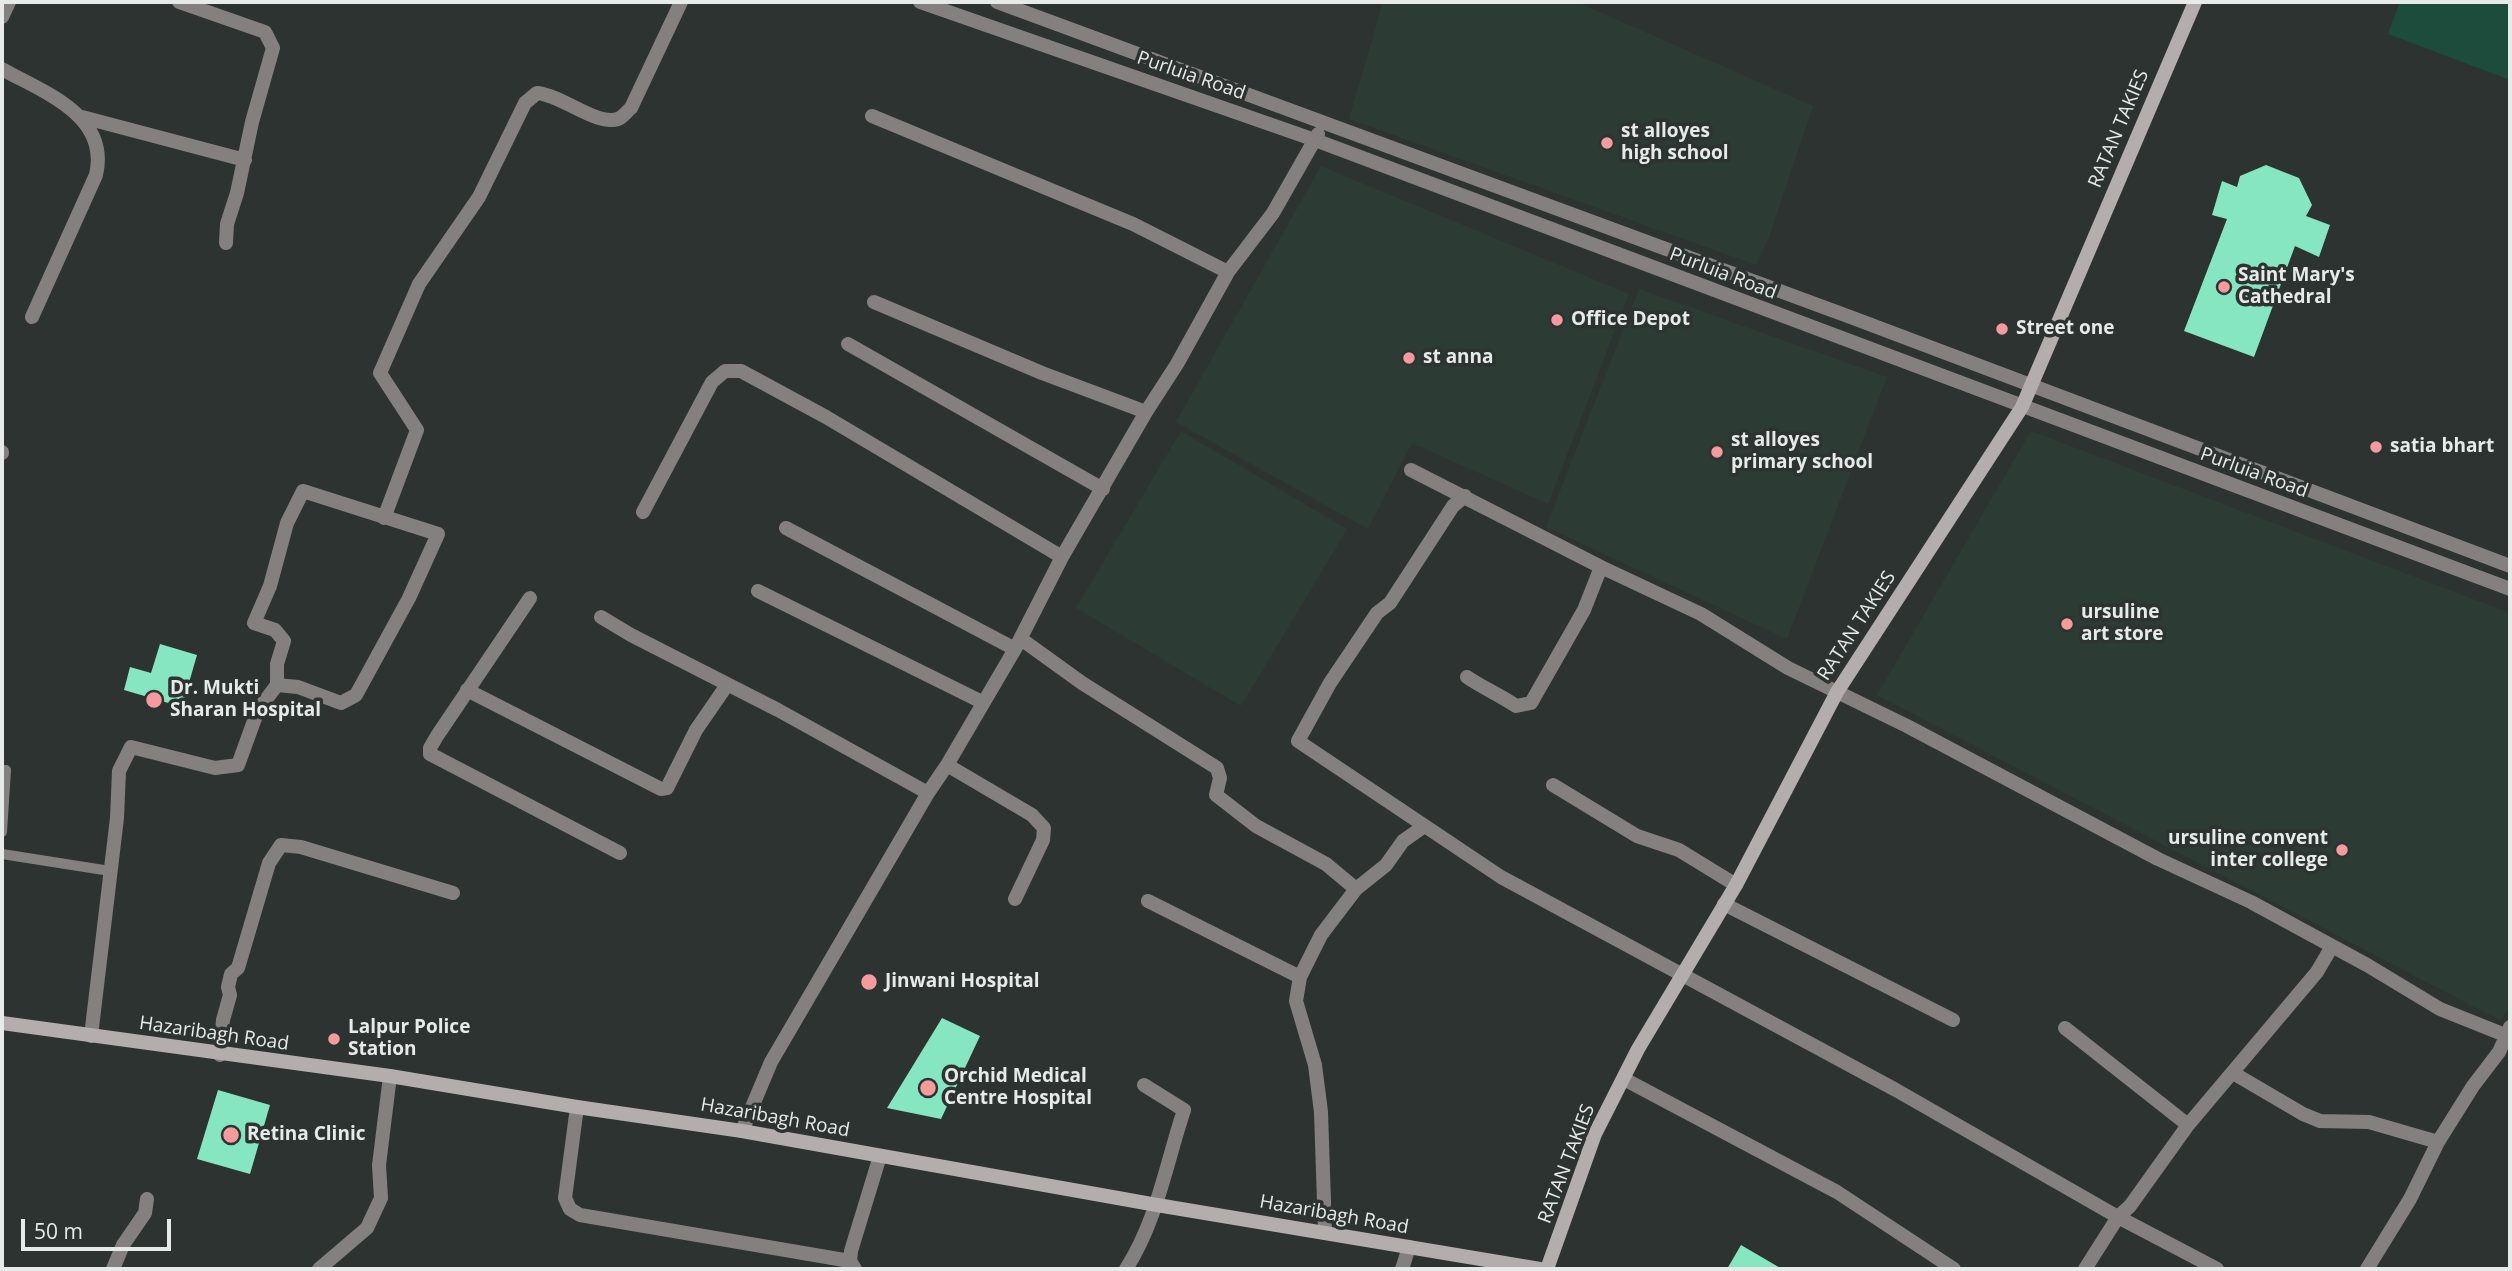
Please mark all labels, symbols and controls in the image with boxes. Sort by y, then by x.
street label: Purluia Road [1134,47,1248,105]
street label: RATAN TAKIES [2084,67,2154,191]
place label: st alloyes high school [1621,121,1728,165]
marker: st alloyes high school [1599,135,1615,151]
street label: Purluia Road [1666,243,1780,305]
place label: Saint Mary's Cathedral [2238,265,2355,309]
marker: Saint Mary's Cathedral [2216,279,2232,295]
place label: Office Depot [1571,309,1690,331]
marker: Office Depot [1549,312,1565,328]
place label: Street one [2016,318,2114,340]
marker: Street one [1994,321,2010,337]
place label: st anna [1423,347,1494,369]
marker: st anna [1401,350,1417,366]
place label: st alloyes primary school [1731,430,1873,474]
place label: satia bhart [2390,436,2494,458]
marker: satia bhart [2368,439,2384,455]
street label: Purluia Road [2197,443,2311,503]
marker: st alloyes primary school [1709,444,1725,460]
street label: RATAN TAKIES [1813,567,1901,685]
place label: ursuline art store [2081,602,2164,646]
marker: ursuline art store [2059,616,2075,632]
place label: Dr. Mukti Sharan Hospital [170,678,321,722]
marker: Dr. Mukti Sharan Hospital [144,690,164,710]
place label: ursuline convent inter college [2168,828,2328,872]
marker: ursuline convent inter college [2334,842,2350,858]
place label: Jinwani Hospital [885,971,1040,993]
marker: Jinwani Hospital [859,972,879,992]
street label: Hazaribagh Road [138,1012,290,1056]
place label: Lalpur Police Station [348,1017,470,1061]
marker: Lalpur Police Station [326,1031,342,1047]
place label: Orchid Medical Centre Hospital [944,1066,1092,1110]
marker: Orchid Medical Centre Hospital [918,1078,938,1098]
street label: Hazaribagh Road [699,1094,851,1142]
street label: RATAN TAKIES [1534,1101,1600,1227]
place label: Retina Clinic [247,1124,365,1146]
marker: Retina Clinic [221,1125,241,1145]
street label: Hazaribagh Road [1258,1191,1410,1239]
scale bar [24,1204,175,1248]
text: 50 m [34,1217,83,1245]

